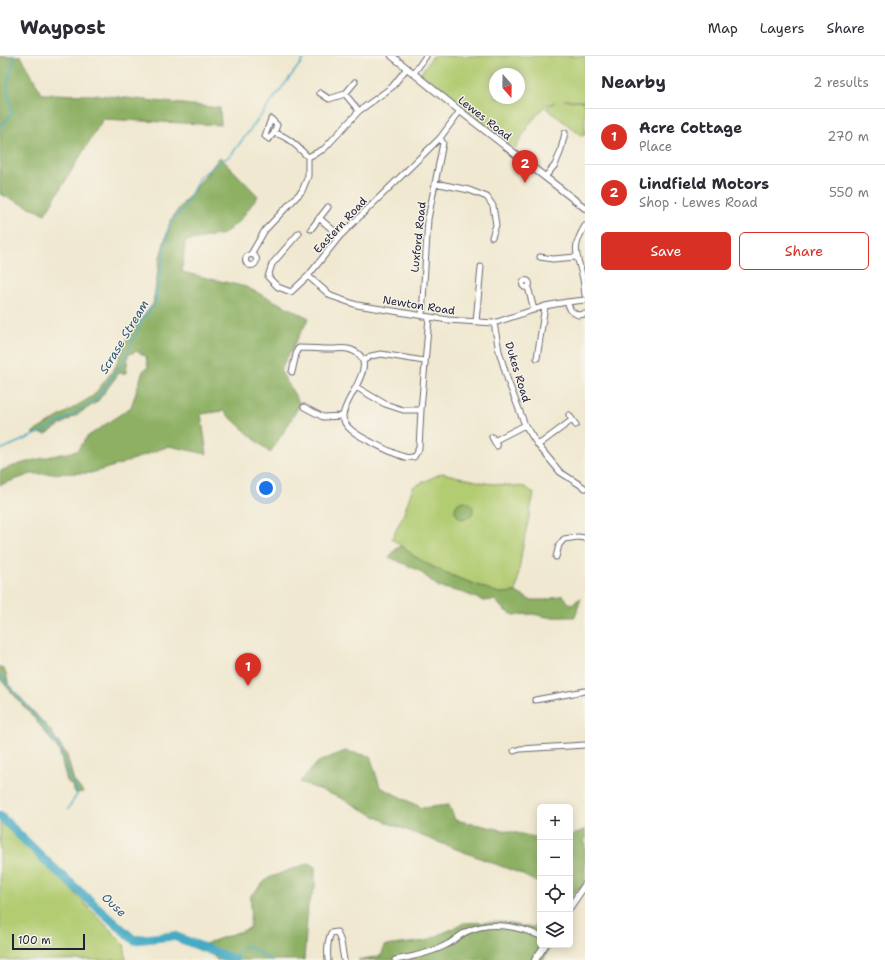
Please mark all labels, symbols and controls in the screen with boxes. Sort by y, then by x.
text: Waypost [20,15,105,40]
text: Map [708,19,738,37]
text: Layers [760,19,804,37]
text: Share [826,19,865,37]
north arrow [489,68,525,104]
text: Nearby [601,71,666,93]
text: 2 results [813,74,869,91]
street label: Lewes Road [455,93,515,144]
text: Acre Cottage [639,118,742,138]
text: 1 [611,128,617,145]
text: 270 m [827,128,869,145]
text: Place [639,138,672,155]
pin: 2 [512,150,538,183]
text: Lindfield Motors [639,174,769,194]
text: 2 [609,184,619,201]
text: 550 m [829,184,869,201]
street label: Eastern Road [310,194,370,257]
text: Shop · Lewes Road [639,194,758,211]
street label: Luxford Road [407,201,430,273]
button: Save [601,232,731,270]
button: Share [739,232,869,270]
street label: Newton Road [382,292,456,319]
water label: Scrase Stream [96,297,152,377]
street label: Dukes Road [501,340,534,404]
your location [256,478,276,498]
pin: 1 [235,653,261,686]
map controls [537,804,573,948]
button: + [537,804,573,840]
button: − [537,840,573,876]
button: locate [537,876,573,912]
water label: Ouse [98,890,130,921]
button: layers [537,912,573,948]
scale bar [12,932,85,951]
text: 100 m [18,933,51,948]

